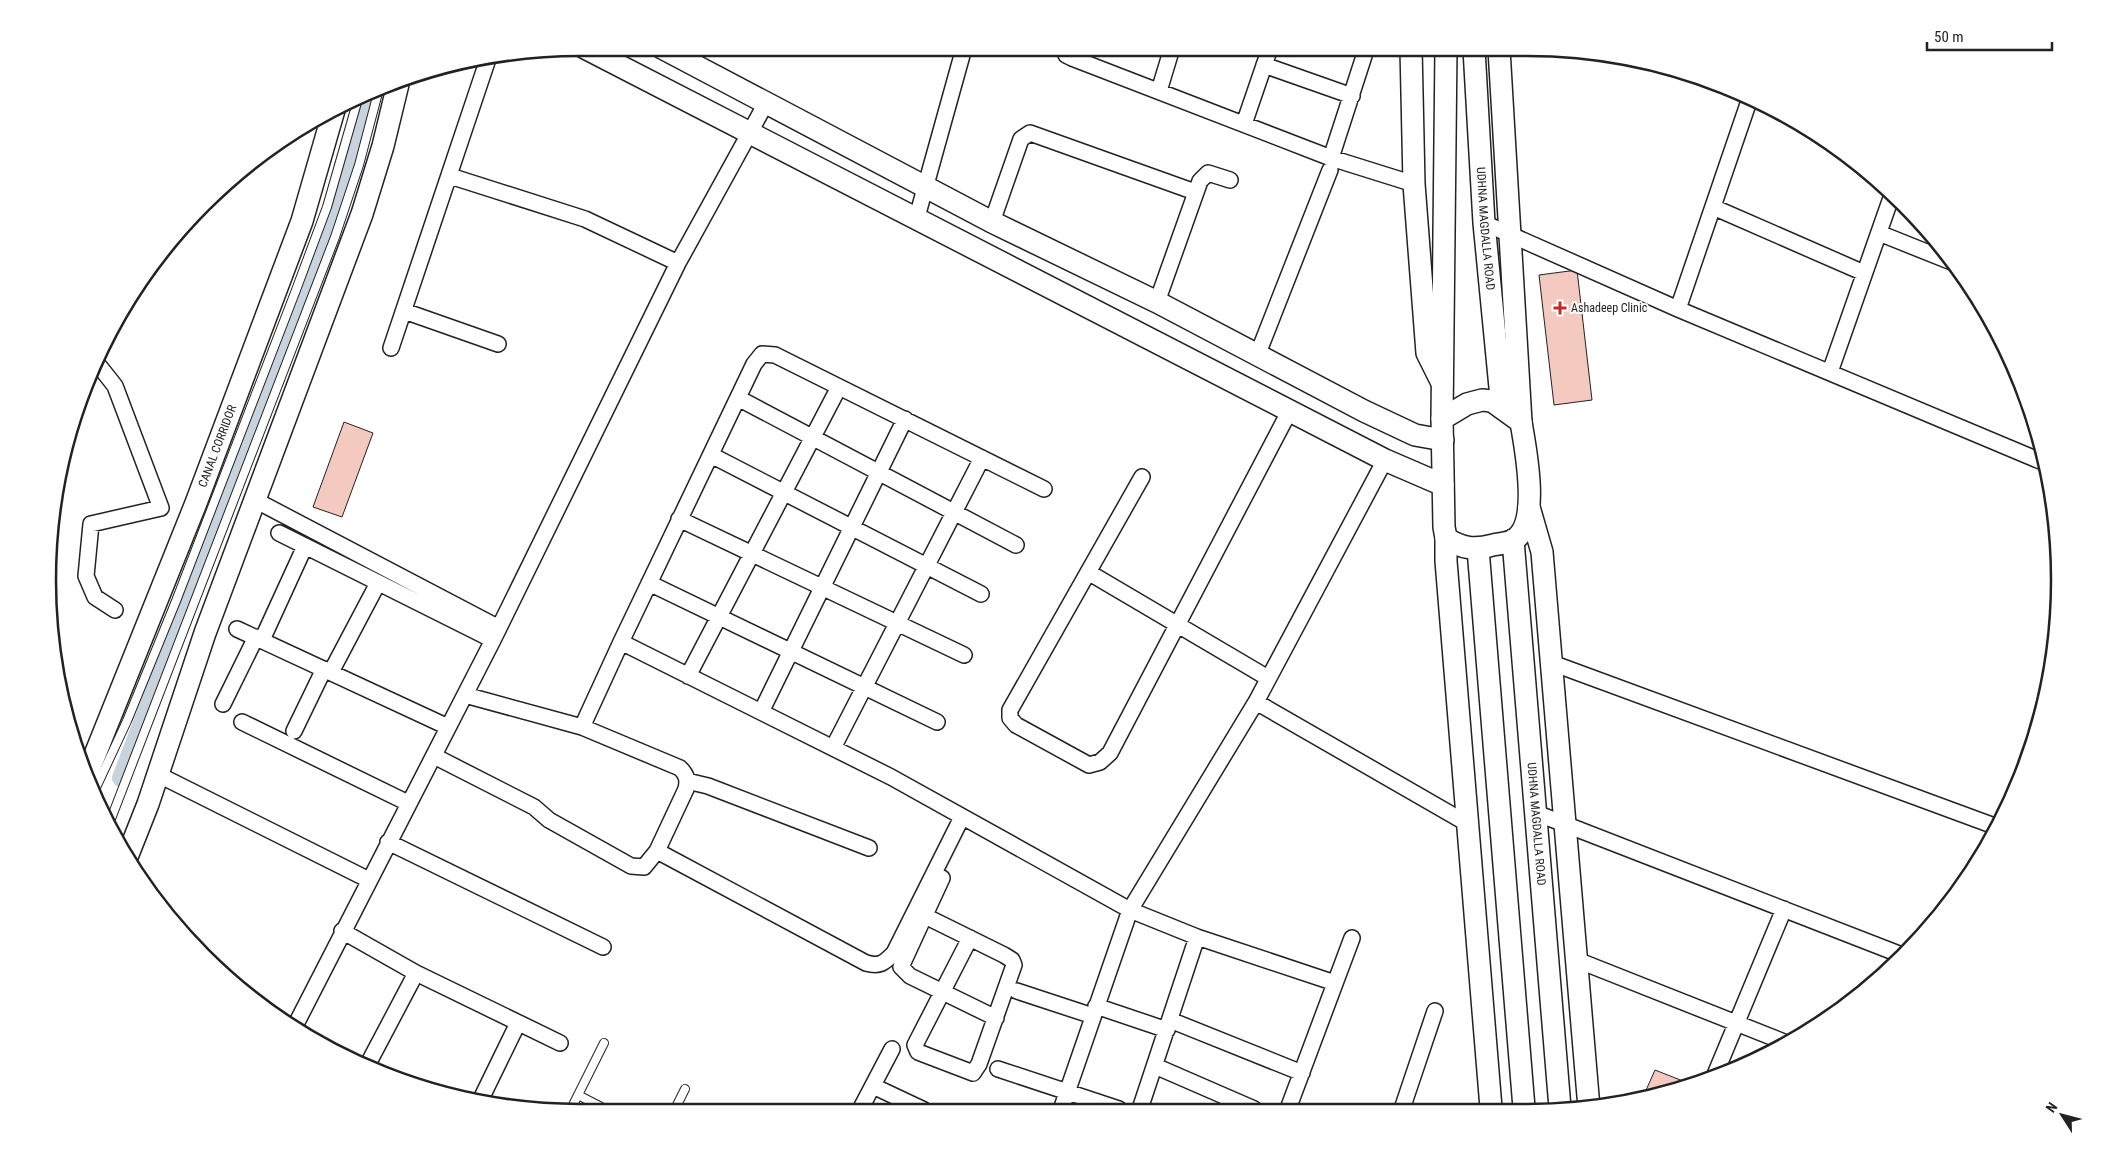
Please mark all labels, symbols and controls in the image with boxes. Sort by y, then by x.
scale bar [1927,20,2052,52]
text: 50 m [1934,28,1964,46]
street label: UDHNA MAGDALLA ROAD [1474,167,1498,291]
marker: Ashadeep Clinic [1553,301,1567,315]
place label: Ashadeep Clinic [1571,301,1648,315]
street label: CANAL CORRIDOR [196,402,239,489]
street label: UDHNA MAGDALLA ROAD [1524,762,1549,886]
north arrow [2037,1090,2087,1140]
text: N [2042,1099,2060,1116]

